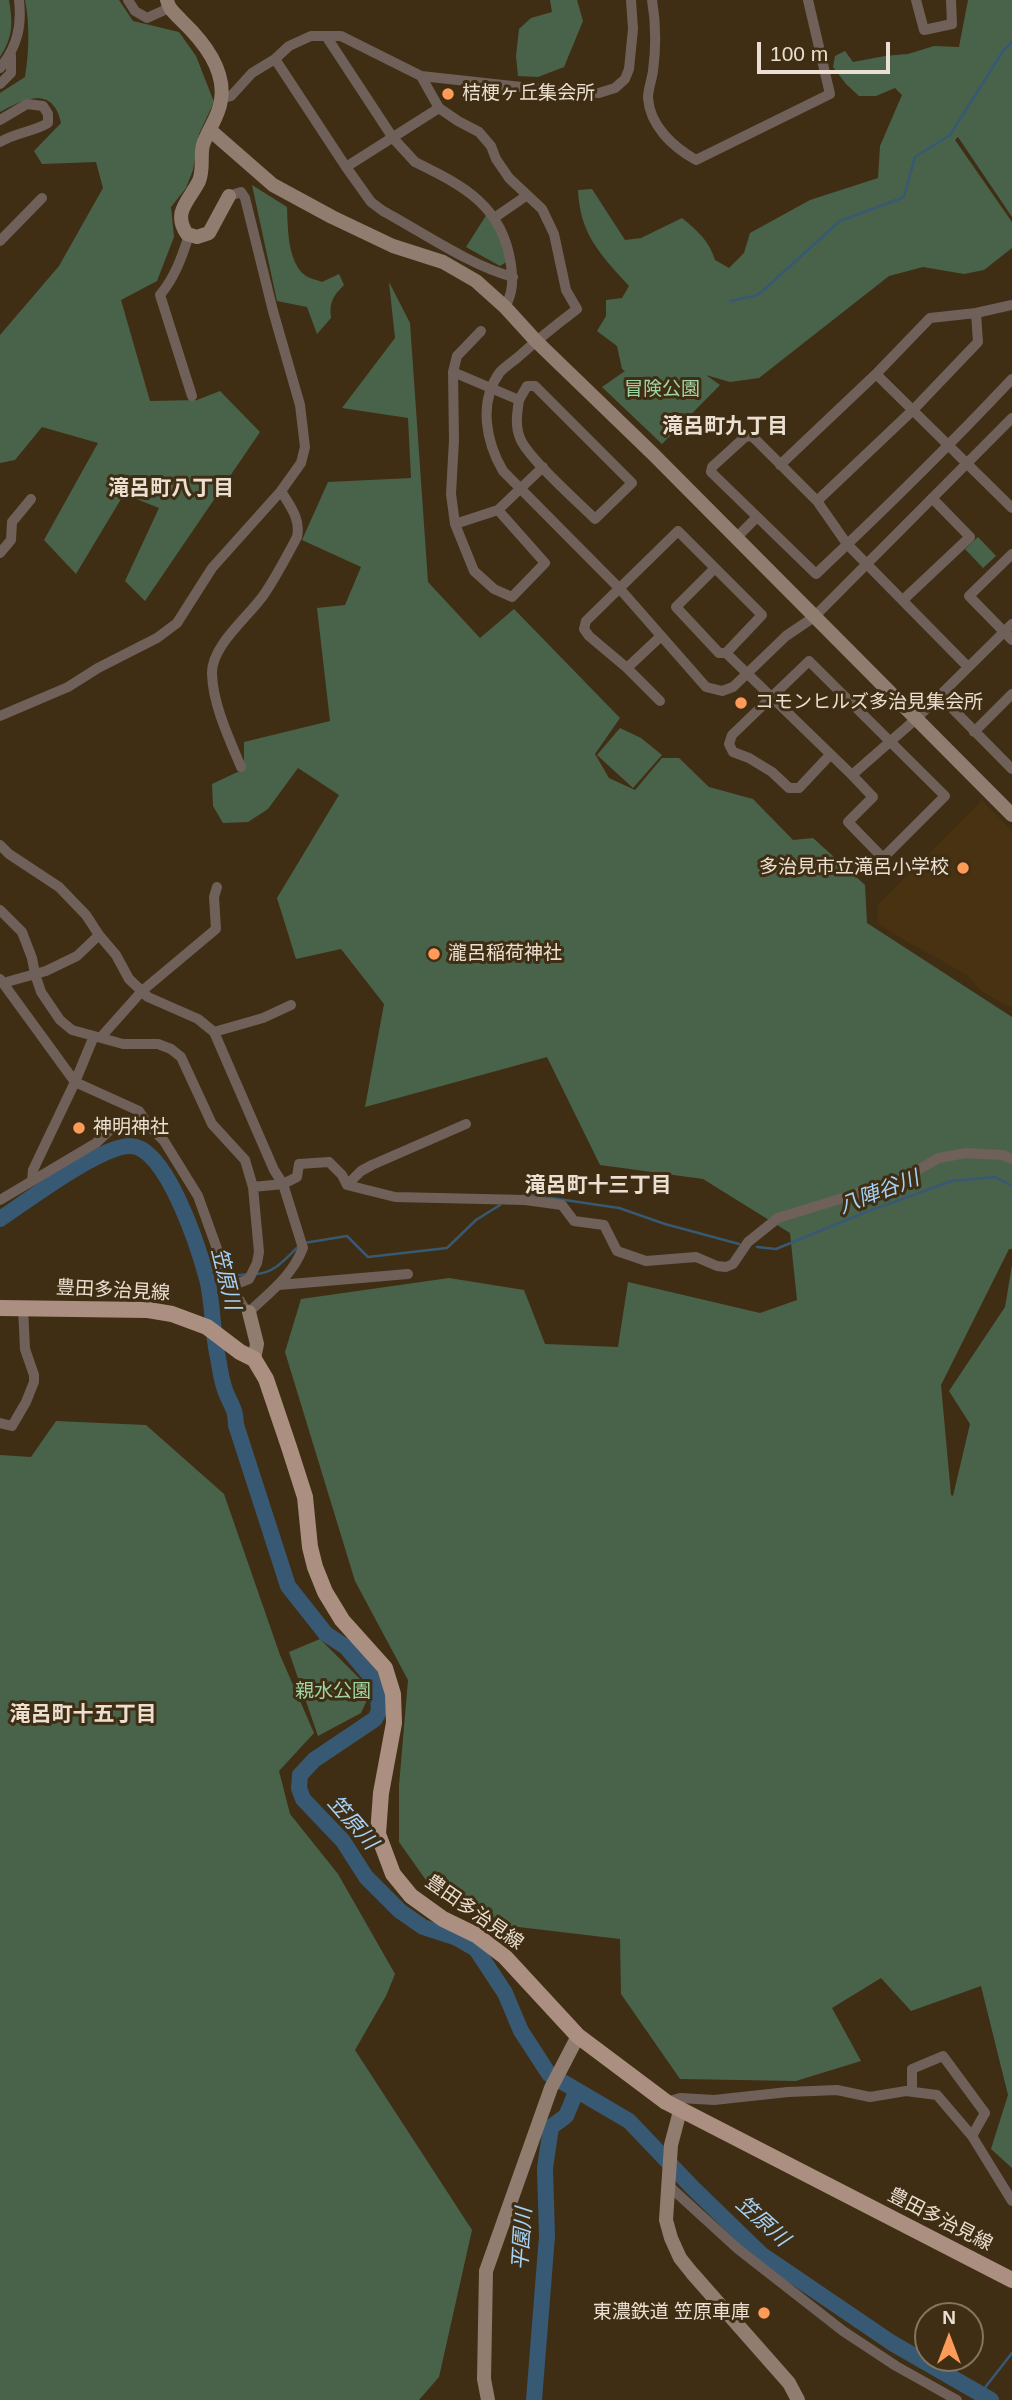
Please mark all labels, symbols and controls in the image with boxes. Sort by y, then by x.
scale bar [760,28,893,72]
text: 100 m [770,42,828,65]
place label: 桔梗ヶ丘集会所 [462,83,595,105]
marker: 桔梗ヶ丘集会所 [440,86,456,102]
park label: 冒険公園 [624,379,700,401]
district label: 滝呂町九丁目 [662,414,788,440]
district label: 滝呂町八丁目 [108,476,234,502]
place label: コモンヒルズ多治見集会所 [755,692,983,714]
marker: コモンヒルズ多治見集会所 [733,695,749,711]
place label: 多治見市立滝呂小学校 [759,857,949,879]
marker: 多治見市立滝呂小学校 [955,860,971,876]
place label: 瀧呂稲荷神社 [448,943,562,965]
marker: 瀧呂稲荷神社 [426,946,442,962]
place label: 神明神社 [93,1117,169,1139]
marker: 神明神社 [71,1120,87,1136]
water label: 八陣谷川 [835,1166,923,1220]
district label: 滝呂町十三丁目 [525,1173,671,1199]
water label: 笠原川 [205,1245,245,1313]
street label: 豊田多治見線 [55,1277,171,1305]
park label: 親水公園 [295,1681,371,1703]
district label: 滝呂町十五丁目 [10,1702,156,1728]
water label: 笠原川 [322,1791,382,1855]
street label: 豊田多治見線 [421,1871,527,1955]
street label: 豊田多治見線 [884,2184,996,2256]
water label: 笠原川 [730,2192,794,2252]
water label: 平園川 [508,2207,538,2271]
place label: 東濃鉄道 笠原車庫 [593,2302,750,2324]
north arrow [914,2302,984,2372]
marker: 東濃鉄道 笠原車庫 [756,2305,772,2321]
text: N [942,2307,956,2328]

